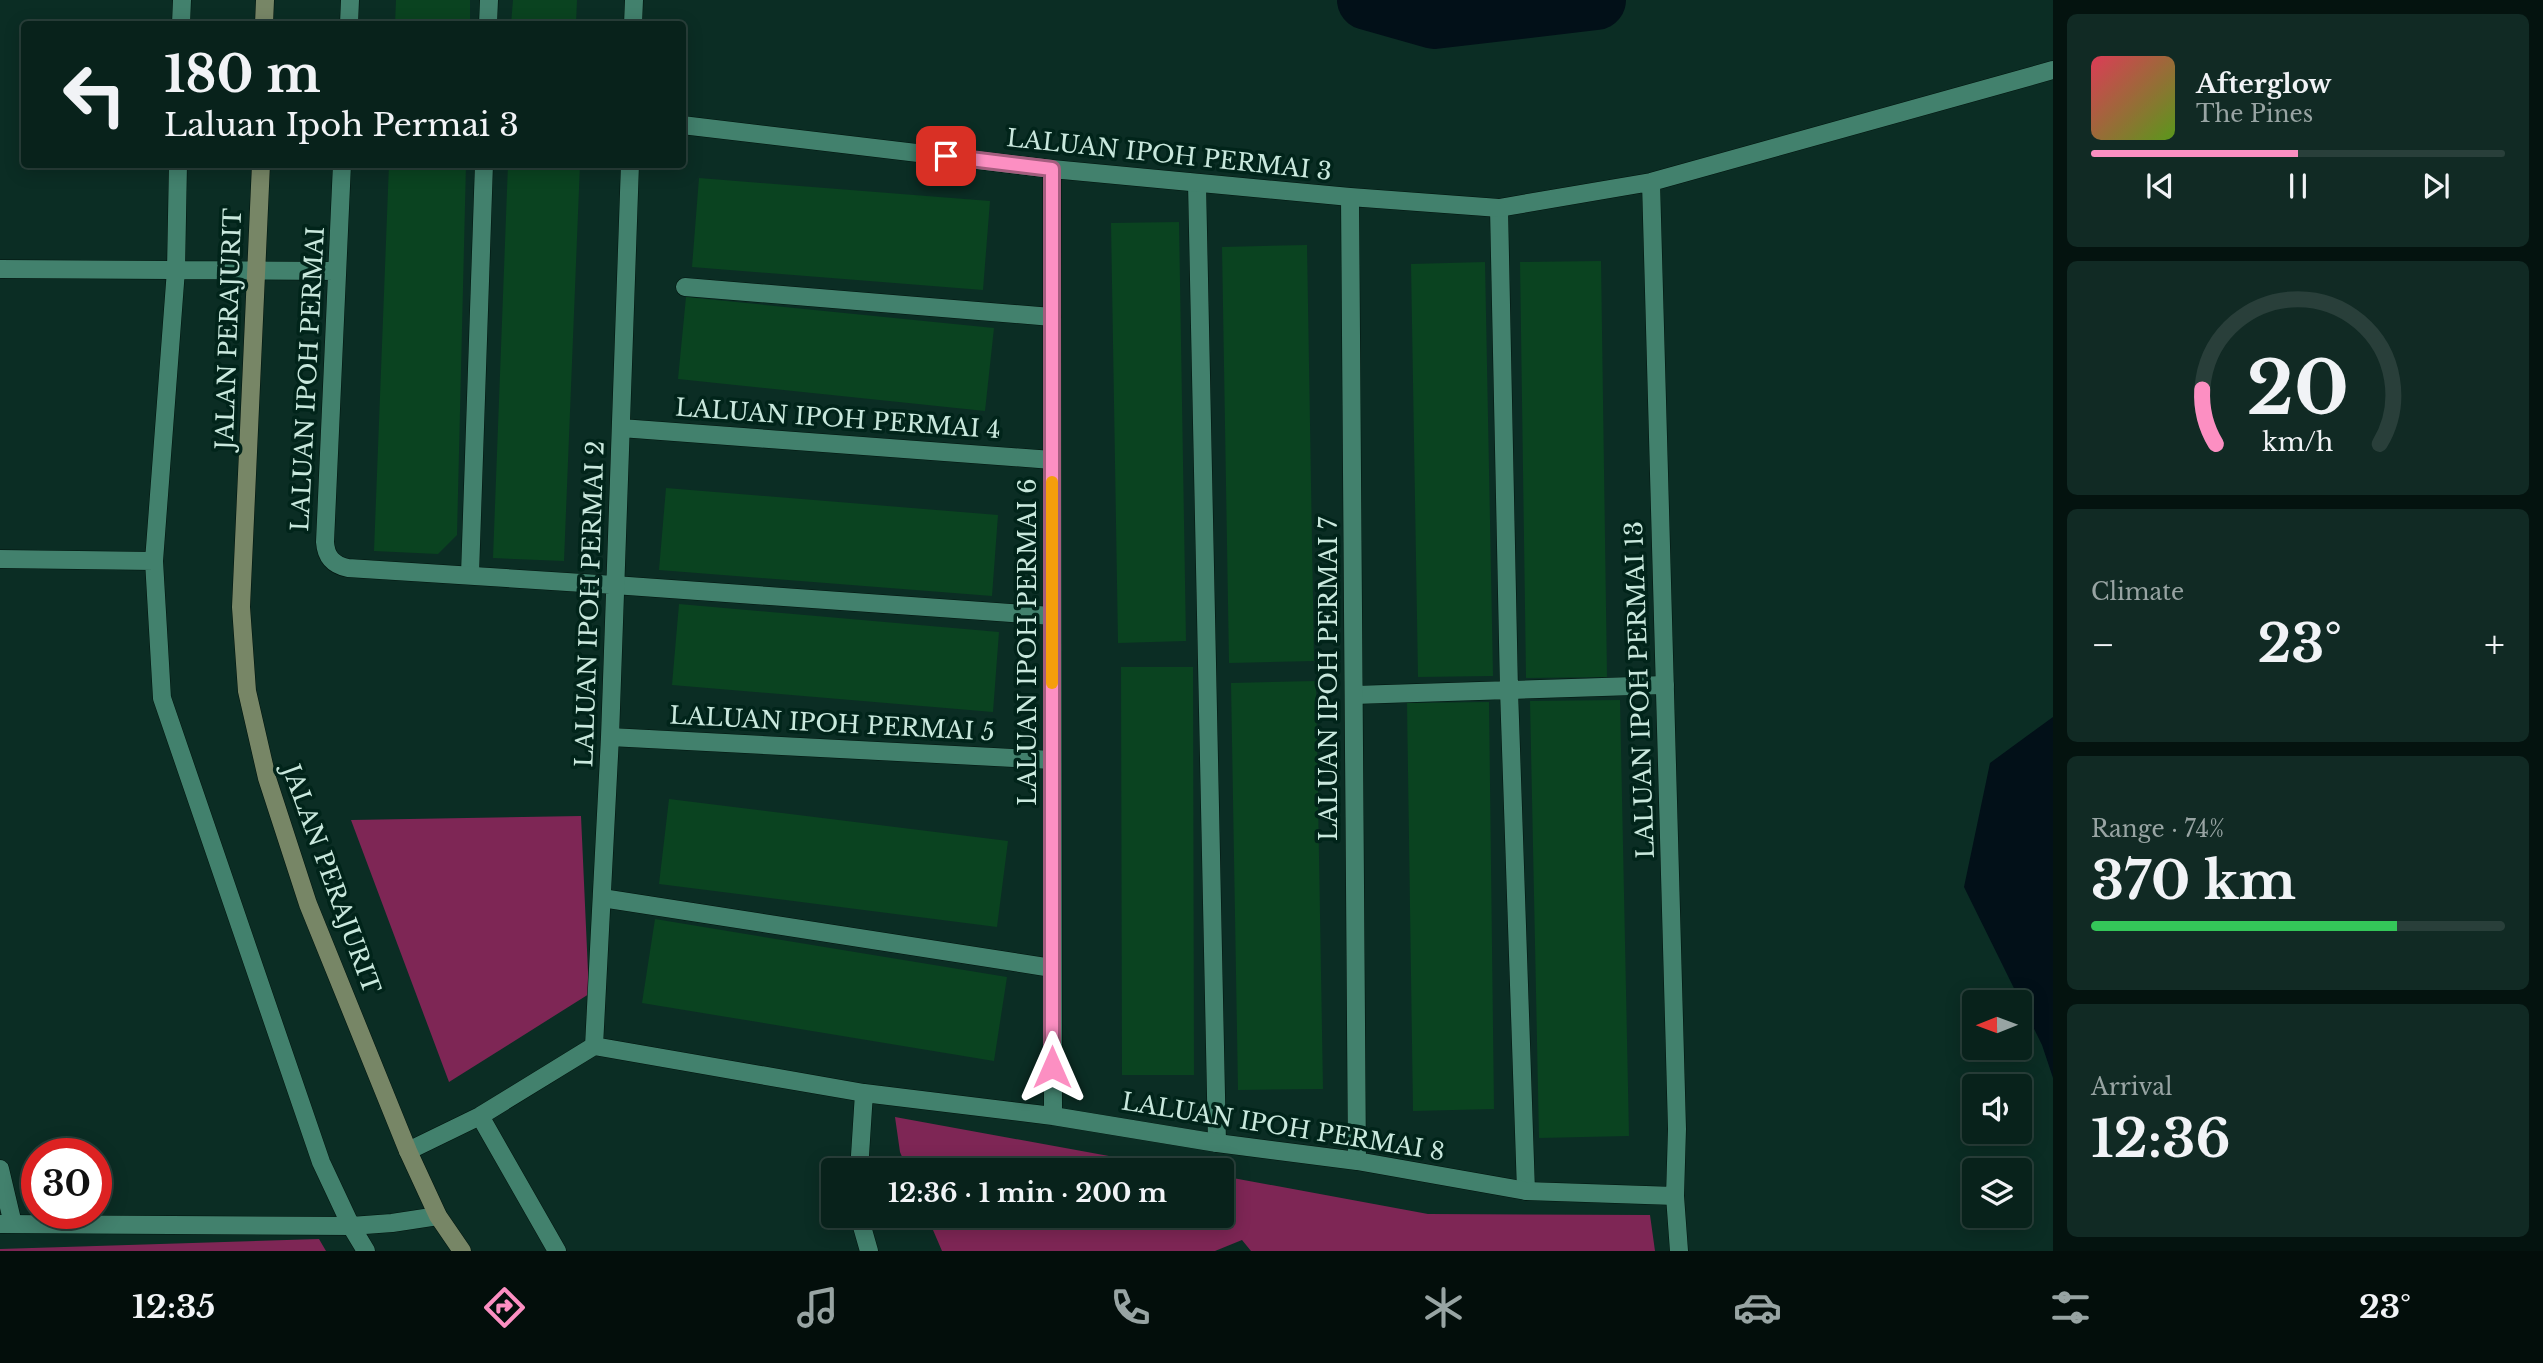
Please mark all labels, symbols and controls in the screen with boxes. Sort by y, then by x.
text: 180 m [164,44,321,105]
icon: left [49,49,140,140]
text: Afterglow [2196,68,2332,100]
text: The Pines [2196,100,2313,128]
text: Laluan Ipoh Permai 3 [164,105,519,145]
street label: LALUAN IPOH PERMAI 3 [1005,123,1333,186]
pin [916,126,976,186]
icon: arrive [927,137,965,175]
icon: previous [2141,167,2179,205]
icon: pause [2279,167,2317,205]
icon: next [2417,167,2455,205]
street label: JALAN PERAJURIT [210,208,247,453]
street label: LALUAN IPOH PERMAI [285,226,330,532]
text: 20 [2247,344,2349,435]
street label: LALUAN IPOH PERMAI 4 [674,393,1002,444]
text: km/h [2263,427,2333,458]
street label: LALUAN IPOH PERMAI 2 [569,440,610,768]
street label: LALUAN IPOH PERMAI 6 [1013,478,1042,806]
street label: LALUAN IPOH PERMAI 7 [1314,516,1343,841]
street label: LALUAN IPOH PERMAI 13 [1619,521,1660,859]
text: Climate [2091,578,2184,606]
text: 23° [2257,612,2342,676]
text: − [2091,621,2115,668]
text: + [2484,621,2505,668]
street label: LALUAN IPOH PERMAI 5 [669,700,995,747]
street label: JALAN PERAJURIT [275,757,386,997]
text: Range · 74% [2091,815,2224,843]
text: 370 km [2091,849,2296,913]
north arrow [1962,990,2032,1060]
map controls [1962,990,2032,1228]
position arrow [1015,1030,1089,1104]
text: Arrival [2091,1073,2172,1101]
button: sound [1962,1074,2032,1144]
street label: LALUAN IPOH PERMAI 8 [1120,1087,1447,1166]
text: 12:36 [2091,1107,2230,1171]
speed limit sign: 30 [21,1138,112,1229]
button: layers [1962,1158,2032,1228]
text: 12:36 · 1 min · 200 m [888,1177,1167,1209]
icon: directions [480,1283,529,1332]
icon: music [793,1283,842,1332]
icon: phone [1106,1283,1155,1332]
icon: climate [1419,1283,1468,1332]
icon: car [1733,1283,1782,1332]
icon: filters [2046,1283,2095,1332]
text: 12:35 [132,1287,215,1327]
text: 23° [2359,1287,2411,1327]

